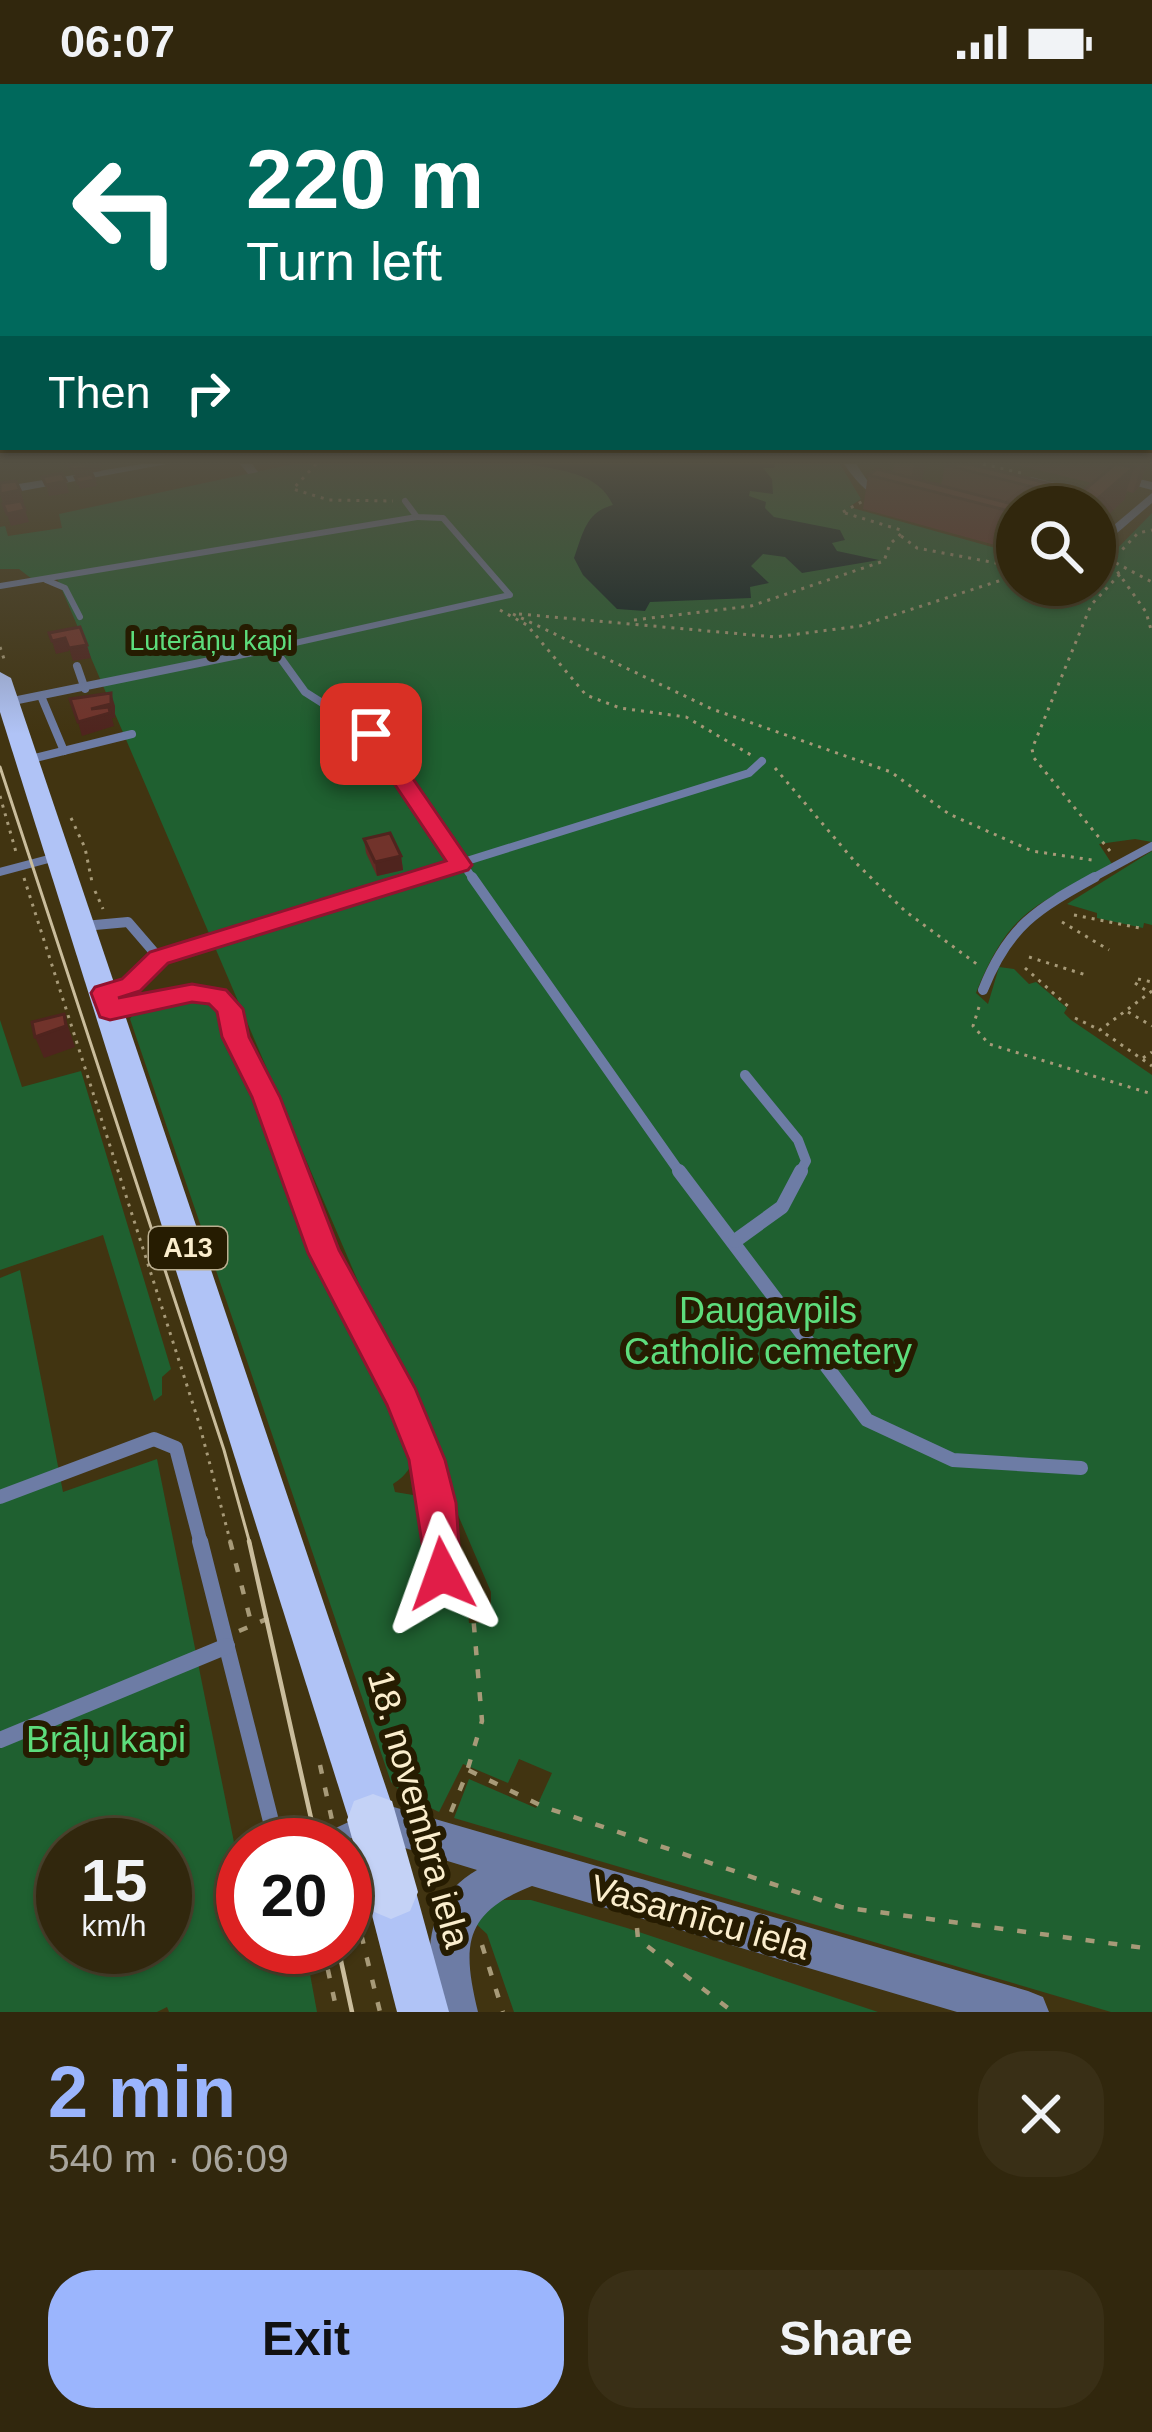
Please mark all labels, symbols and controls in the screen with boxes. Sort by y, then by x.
text: 06:07 [60,16,175,67]
icon: left [48,132,204,288]
text: 220 m [246,132,484,226]
text: Turn left [246,231,442,291]
icon: right [175,360,241,426]
text: Then [48,367,151,418]
map controls [996,486,1116,606]
button: search [996,486,1116,606]
park label: Luterāņu kapi [129,626,293,656]
pin [320,683,422,785]
icon: arrive [338,701,404,767]
road number: A13 [149,1227,227,1269]
park label: Daugavpils Catholic cemetery [624,1290,912,1372]
position arrow [379,1511,505,1637]
street label: 18. novembra iela [360,1666,478,1953]
park label: Brāļu kapi [26,1719,186,1760]
speed limit sign: 20 [216,1818,372,1974]
text: 15 [81,1847,147,1914]
street label: Vasarnīcu iela [586,1866,815,1968]
text: km/h [81,1909,147,1942]
button: close [978,2051,1104,2177]
text: 2 min [48,2052,236,2132]
text: 540 m · 06:09 [48,2137,289,2180]
button: Exit [48,2270,564,2408]
button: Share [588,2270,1104,2408]

